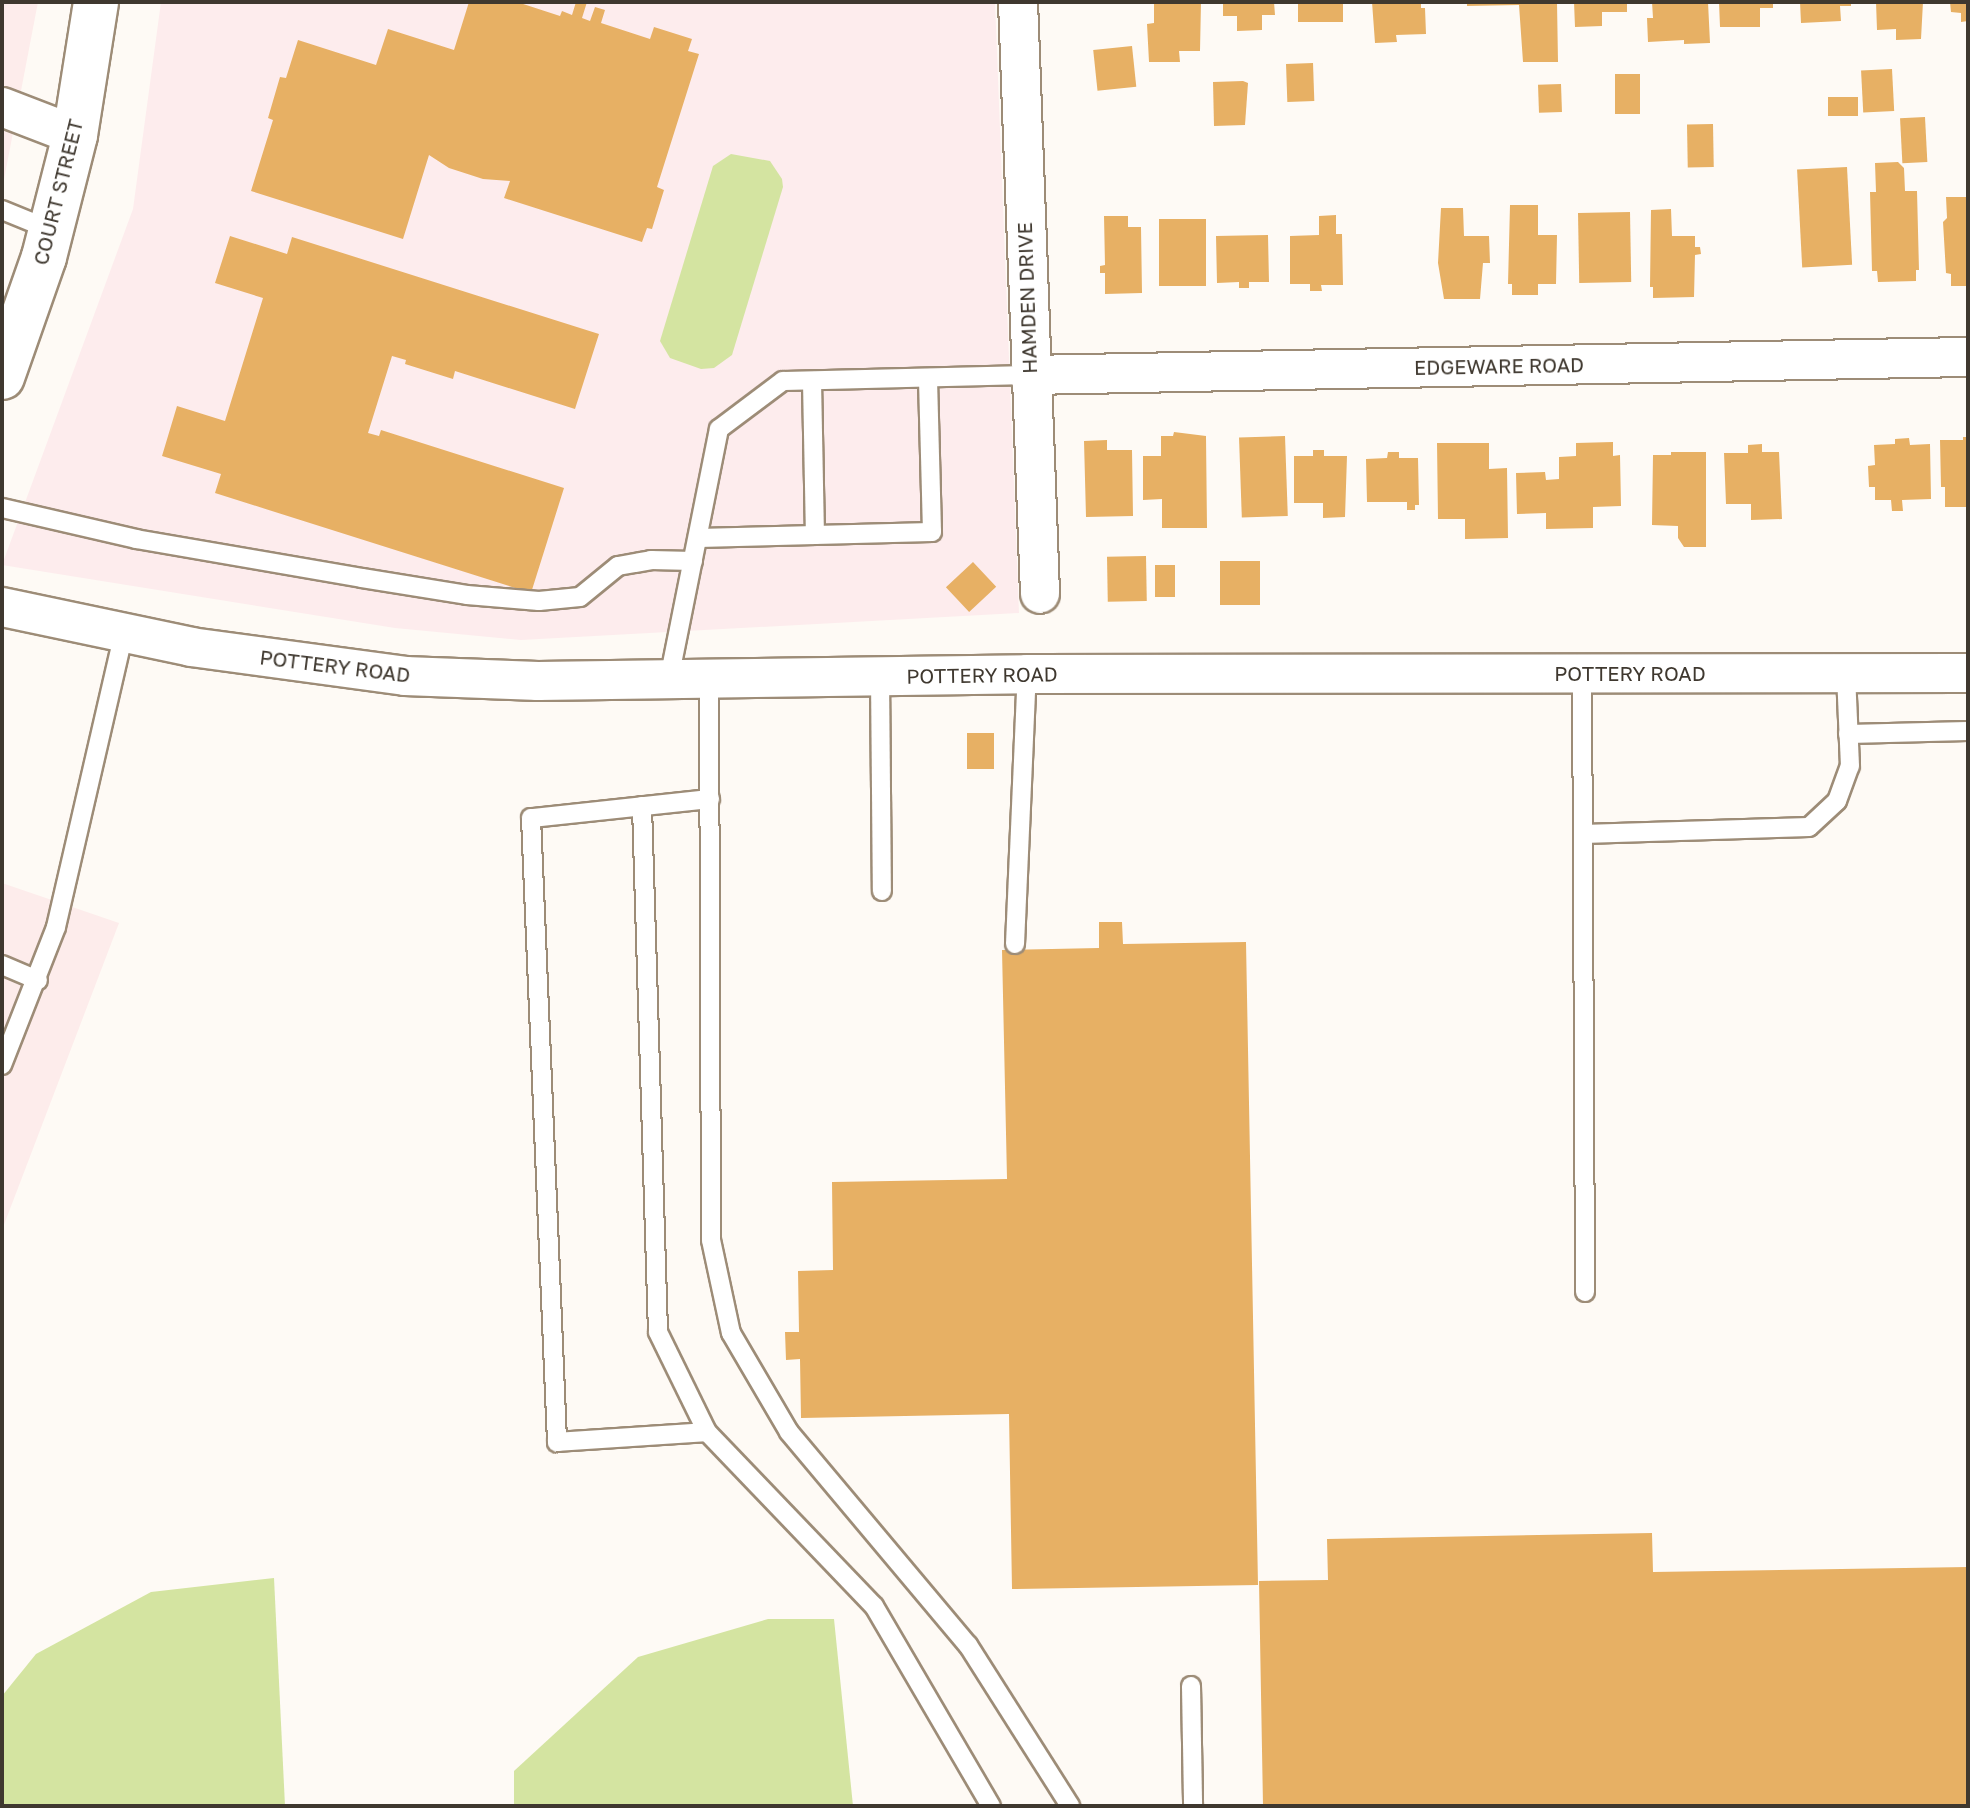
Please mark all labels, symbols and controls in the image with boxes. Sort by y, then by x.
street label: COURT STREET [28,117,88,267]
street label: HAMDEN DRIVE [1012,222,1042,374]
street label: EDGEWARE ROAD [1414,353,1584,379]
street label: POTTERY ROAD [258,645,412,687]
street label: POTTERY ROAD [1554,661,1706,685]
street label: POTTERY ROAD [906,662,1058,688]

